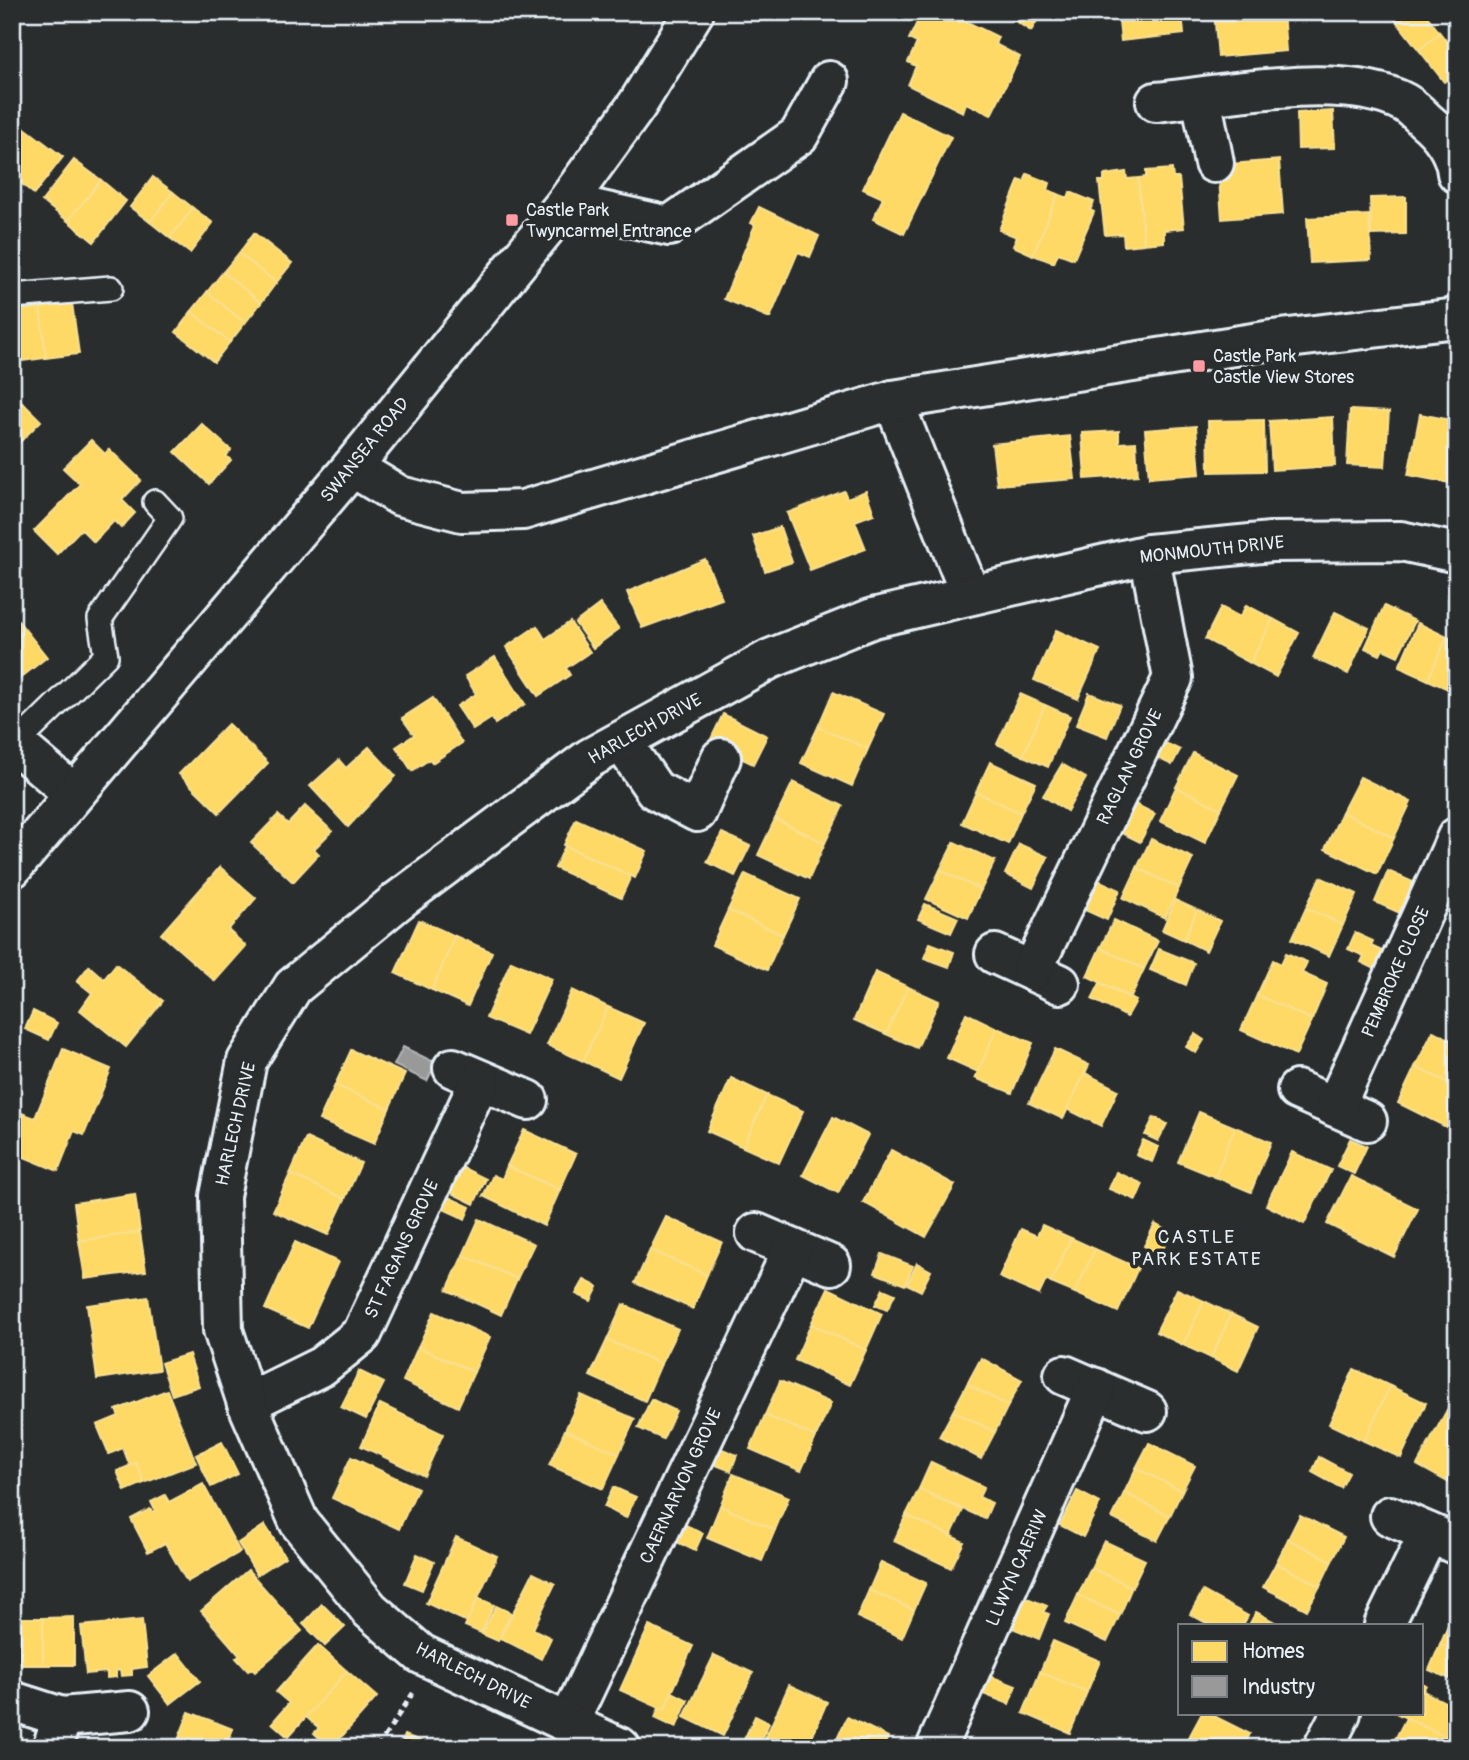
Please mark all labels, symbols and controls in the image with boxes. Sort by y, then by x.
place label: Castle Park Twyncarmel Entrance [526,199,692,243]
marker: Castle Park Twyncarmel Entrance [504,212,520,228]
place label: Castle Park Castle View Stores [1213,345,1354,389]
marker: Castle Park Castle View Stores [1191,358,1207,374]
street label: SWANSEA ROAD [316,393,414,507]
street label: MONMOUTH DRIVE [1139,531,1285,569]
street label: HARLECH DRIVE [584,688,706,770]
street label: RAGLAN GROVE [1092,705,1168,829]
street label: PEMBROKE CLOSE [1357,903,1435,1041]
street label: HARLECH DRIVE [211,1060,261,1188]
street label: ST FAGANS GROVE [360,1176,444,1322]
district label: CASTLE PARK ESTATE [1131,1225,1263,1271]
street label: CAERNARVON GROVE [635,1405,727,1567]
street label: LLWYN CAERIW [981,1506,1053,1630]
legend [1178,1624,1424,1714]
street label: HARLECH DRIVE [411,1637,535,1715]
text: Homes [1242,1638,1305,1665]
text: Industry [1242,1674,1315,1701]

